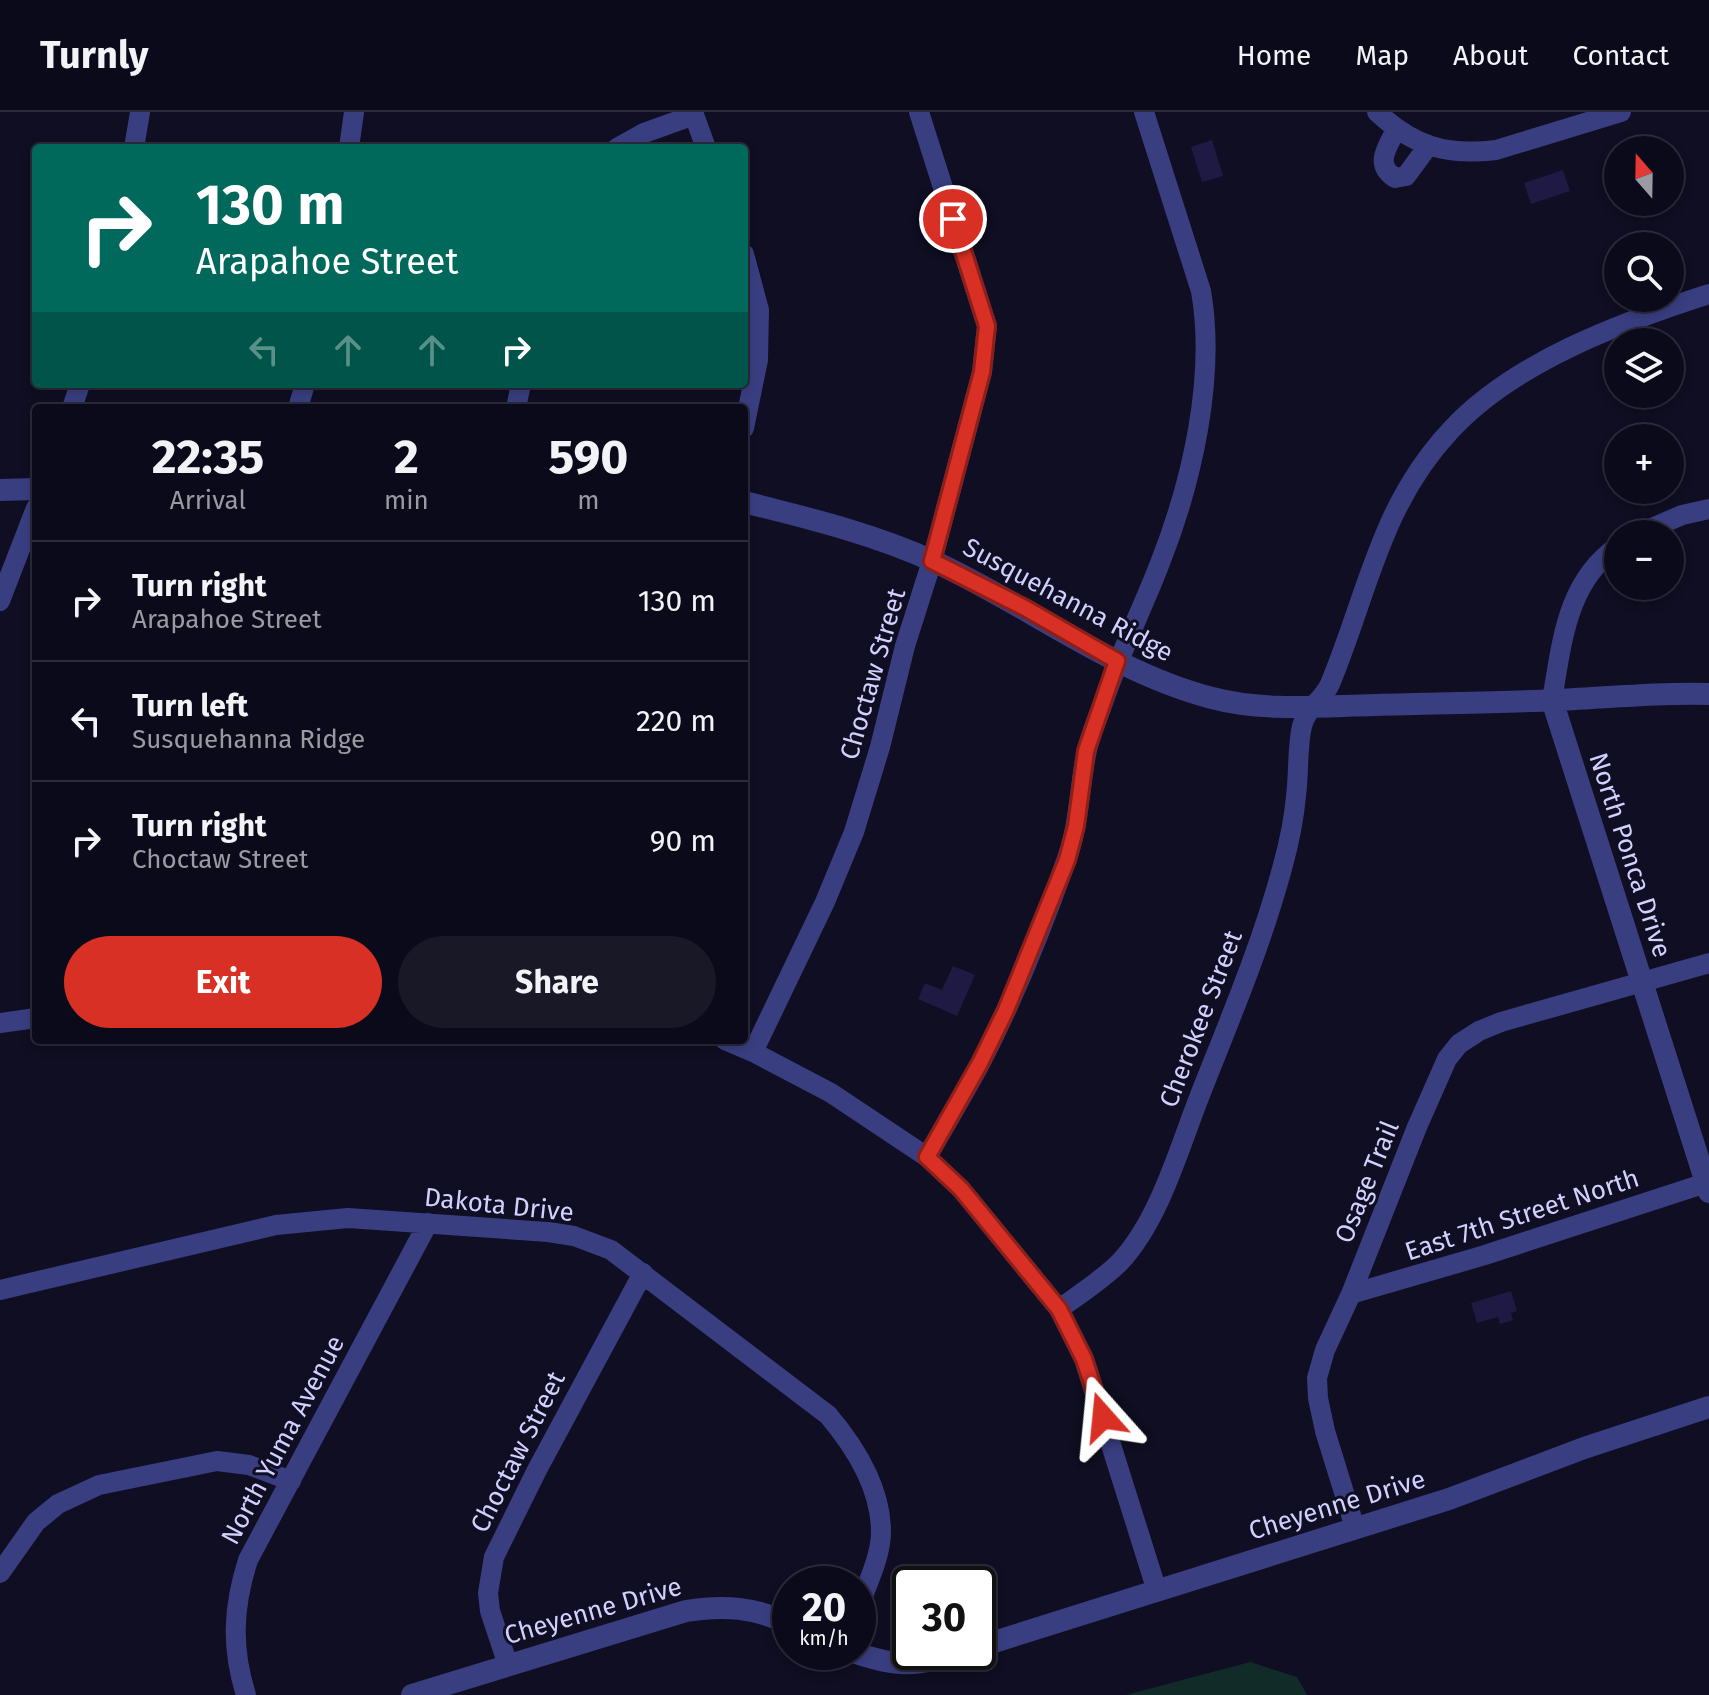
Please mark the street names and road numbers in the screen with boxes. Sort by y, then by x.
street label: Susquehanna Ridge [958,532,1178,668]
street label: Choctaw Street [834,584,912,763]
street label: North Ponca Drive [1582,749,1678,961]
street label: Cherokee Street [1153,926,1249,1112]
street label: Osage Trail [1329,1116,1406,1248]
street label: East 7th Street North [1401,1163,1643,1267]
street label: Dakota Drive [423,1182,575,1228]
street label: North Yuma Avenue [215,1330,351,1550]
street label: Choctaw Street [464,1366,572,1538]
street label: Cheyenne Drive [1245,1463,1429,1547]
street label: Cheyenne Drive [501,1571,685,1651]

